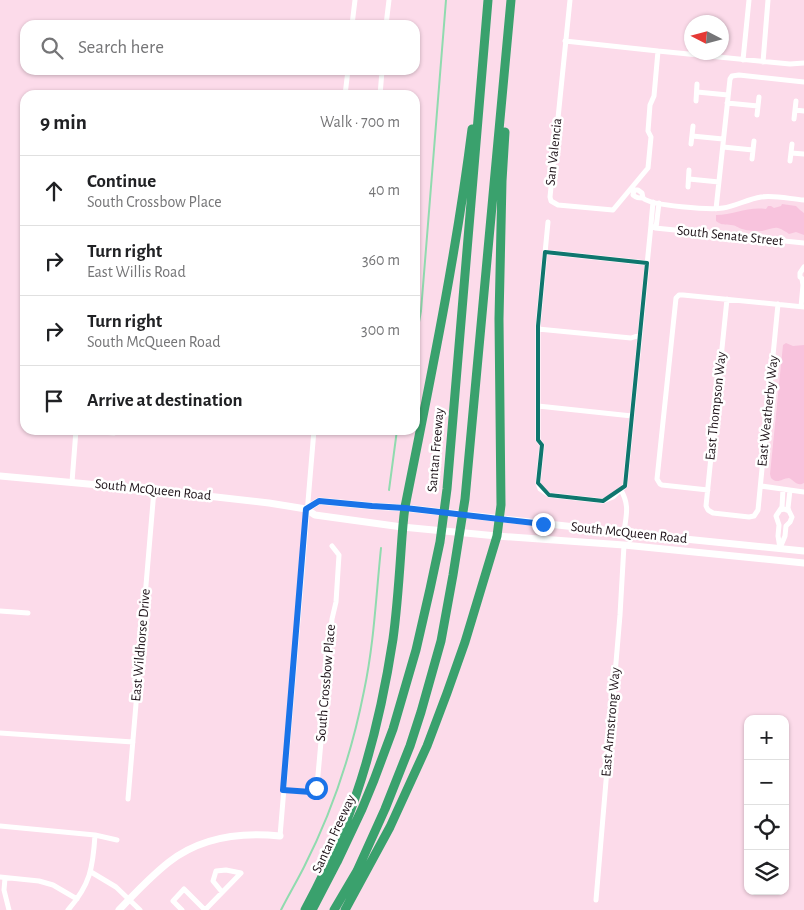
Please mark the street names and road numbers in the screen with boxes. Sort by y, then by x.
street label: San Valencia [543,117,565,187]
street label: South Senate Street [676,223,784,249]
street label: East Thompson Way [703,351,729,461]
street label: East Weatherby Way [755,355,781,467]
street label: Santan Freeway [425,407,447,493]
street label: South McQueen Road [94,477,212,503]
street label: South McQueen Road [570,520,688,546]
street label: East Wildhorse Drive [129,588,153,702]
street label: South Crossbow Place [314,624,338,742]
street label: East Armstrong Way [599,667,623,777]
street label: Santan Freeway [310,793,358,875]

